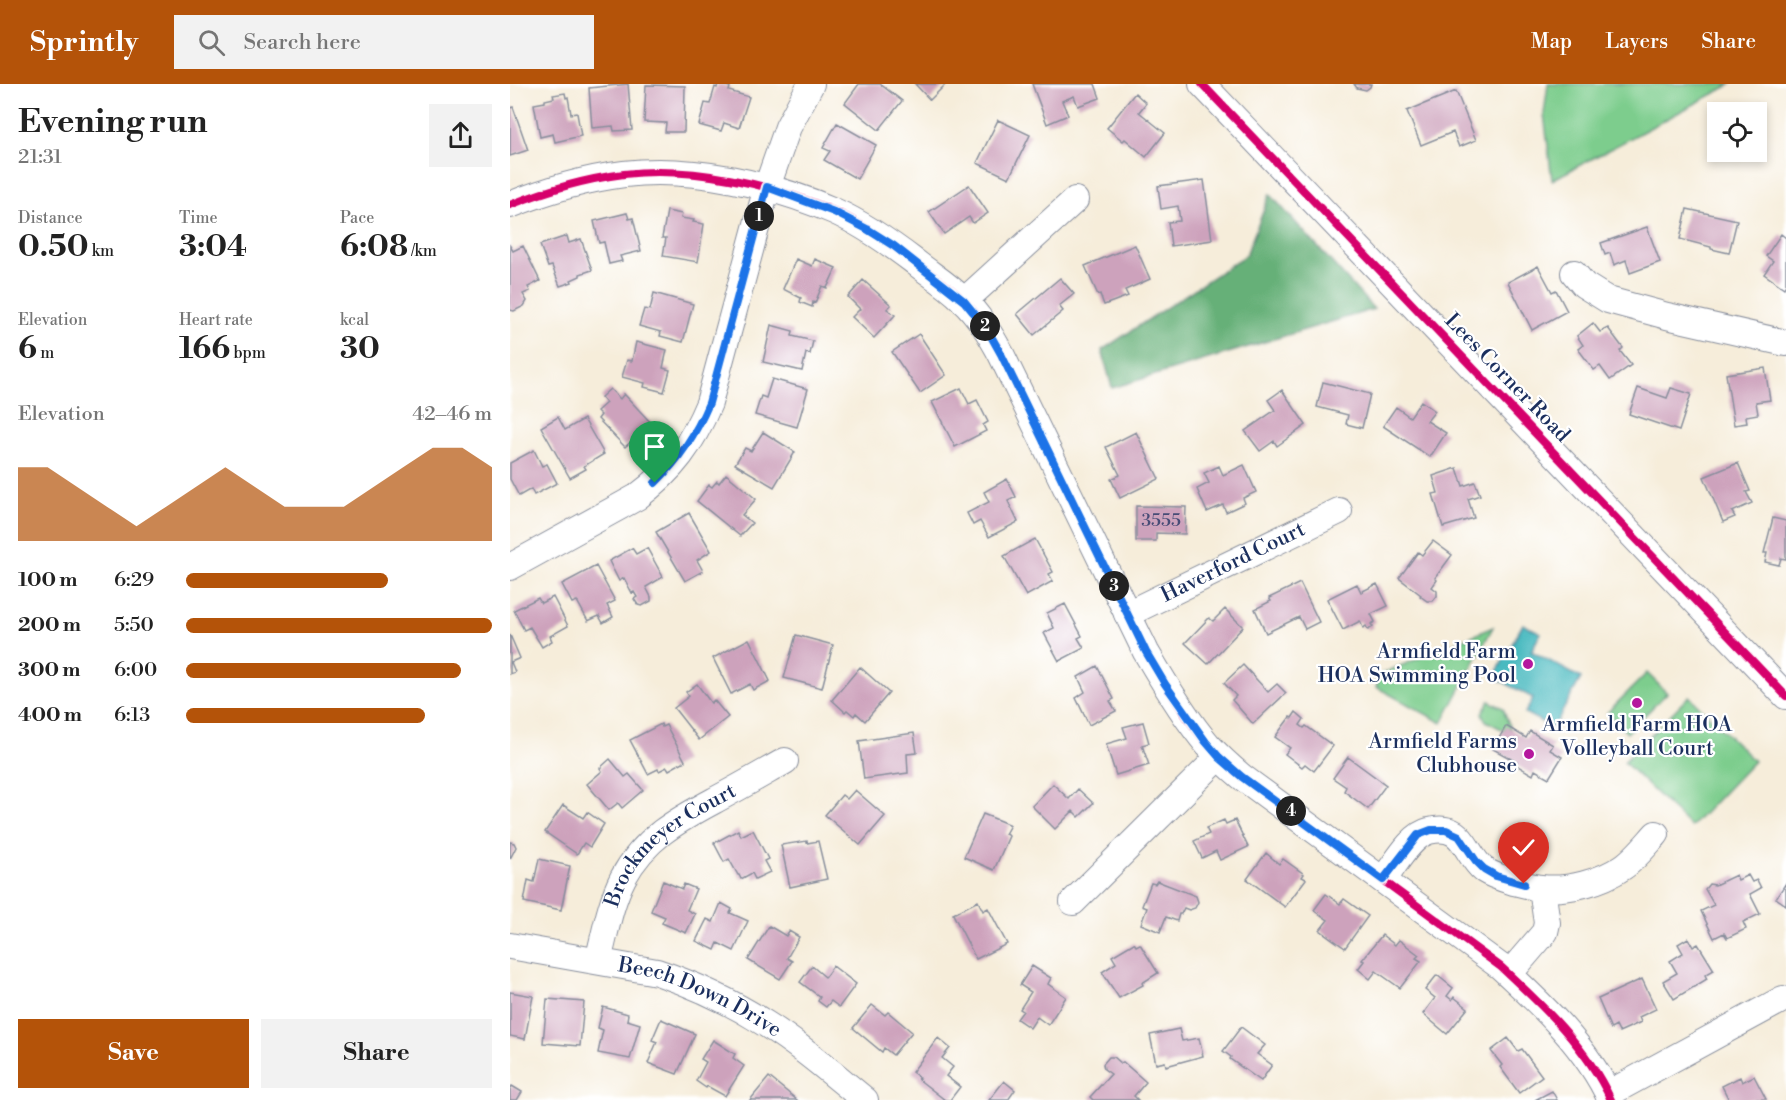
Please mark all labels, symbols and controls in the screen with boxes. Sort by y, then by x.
search box [174,15,594,69]
text: Sprintly [30,25,138,60]
icon: search [195,26,228,59]
text: Search here [243,29,361,56]
text: Map [1531,29,1572,55]
text: Layers [1605,29,1668,55]
text: Share [1701,29,1756,55]
text: Evening run [18,102,207,143]
map controls [1707,102,1767,162]
button: locate [1707,102,1767,162]
button: share [429,104,492,167]
text: 21:31 [18,145,62,170]
pin: 1 [744,201,774,231]
text: 1 [755,206,763,226]
text: Distance [18,208,83,228]
text: Time [179,208,218,228]
text: Pace [340,208,374,228]
text: 0.50 [18,228,88,266]
text: 3:04 [179,228,247,266]
text: 6:08 [340,228,408,266]
text: km [88,241,114,261]
text: /km [408,241,437,261]
street label: Lees Corner Road [1439,308,1575,448]
text: Elevation [18,310,87,330]
text: Heart rate [179,310,253,330]
text: kcal [340,310,369,330]
pin: 2 [970,311,1000,341]
text: 2 [980,316,990,336]
text: 6 [18,330,37,368]
text: 166 [179,330,230,368]
text: 30 [340,330,380,368]
text: m [37,343,54,363]
text: bpm [230,343,266,363]
text: Elevation [18,402,105,427]
text: 42–46 m [412,402,492,427]
pin [629,421,680,483]
icon: arrive [638,430,671,463]
house number: 3555 [1141,509,1181,532]
street label: Haverford Court [1157,516,1310,608]
text: 100 m [18,568,77,593]
text: 6:29 [114,568,154,593]
pin: 3 [1099,571,1129,601]
text: 3 [1109,576,1119,596]
text: 200 m [18,613,81,638]
text: 5:50 [114,613,154,638]
place label: Armfield Farm HOA Swimming Pool [1318,639,1516,689]
marker: Armfield Farm HOA Swimming Pool [1521,657,1535,671]
text: 300 m [18,658,81,683]
text: 6:00 [114,658,157,683]
marker: Armfield Farm HOA Volleyball Court [1630,696,1644,710]
text: 400 m [18,703,82,728]
text: 6:13 [114,703,150,728]
place label: Armfield Farm HOA Volleyball Court [1541,712,1733,762]
place label: Armfield Farms Clubhouse [1368,729,1517,779]
marker: Armfield Farms Clubhouse [1522,747,1536,761]
street label: Brockmeyer Court [599,778,741,911]
pin: 4 [1276,796,1306,826]
text: 4 [1286,801,1296,821]
pin [1498,822,1549,884]
icon: check [1507,831,1540,864]
street label: Beech Down Drive [615,952,786,1043]
button: Save [18,1019,249,1088]
button: Share [261,1019,492,1088]

